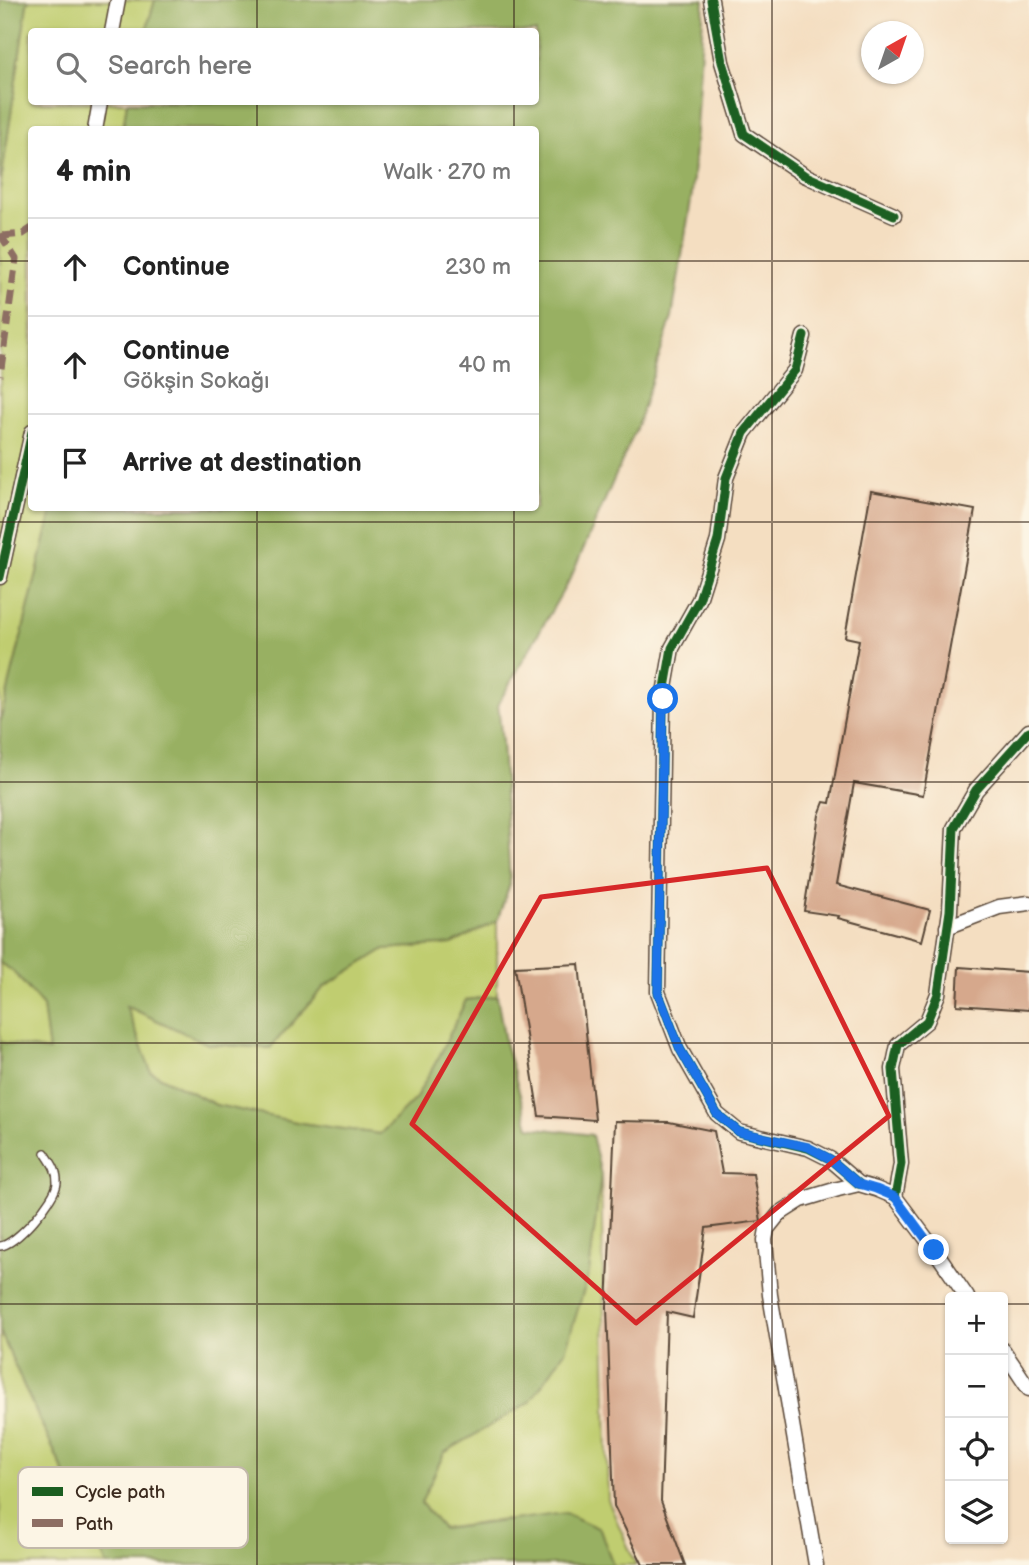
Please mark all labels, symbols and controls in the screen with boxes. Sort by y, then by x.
north arrow [861,21,924,84]
search box [28,28,539,105]
icon: search [52,48,90,86]
text: Search here [108,51,252,82]
text: 4 min [56,154,131,190]
text: Walk · 270 m [383,158,511,186]
icon: ahead [56,248,94,286]
text: Continue [123,252,230,283]
text: 230 m [445,253,511,281]
text: Continue [123,336,230,367]
icon: ahead [56,346,94,384]
text: 40 m [458,351,511,379]
text: Gökşin Sokağı [123,367,270,395]
icon: arrive [56,444,94,482]
text: Arrive at destination [123,448,362,479]
route start [647,683,678,714]
route end [918,1234,949,1265]
map controls [945,1292,1008,1544]
button: + [945,1292,1008,1355]
button: − [945,1355,1008,1418]
button: locate [945,1418,1008,1481]
legend [18,1467,248,1548]
text: Cycle path [75,1481,165,1504]
button: layers [945,1481,1008,1544]
text: Path [75,1513,113,1536]

